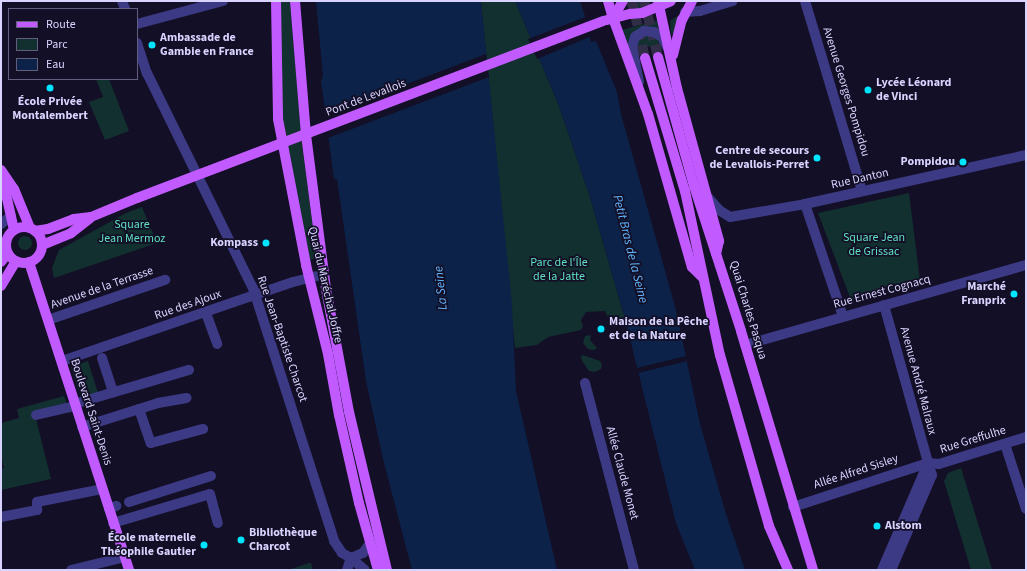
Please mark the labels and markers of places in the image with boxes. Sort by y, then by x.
place label: Ambassade de Gambie en France [160,31,254,59]
marker: Ambassade de Gambie en France [147,40,157,50]
place label: Lycée Léonard de Vinci [876,76,951,104]
marker: École Privée Montalembert [45,83,55,93]
marker: Lycée Léonard de Vinci [863,85,873,95]
place label: École Privée Montalembert [12,95,88,123]
place label: Centre de secours de Levallois-Perret [709,144,809,172]
marker: Centre de secours de Levallois-Perret [812,153,822,163]
place label: Pompidou [901,155,955,169]
marker: Pompidou [958,157,968,167]
place label: Kompass [210,236,258,250]
marker: Kompass [261,238,271,248]
place label: Marché Franprix [961,280,1006,308]
marker: Marché Franprix [1009,289,1019,299]
place label: Maison de la Pêche et de la Nature [609,315,708,343]
marker: Maison de la Pêche et de la Nature [596,324,606,334]
place label: Alstom [885,519,922,533]
marker: Alstom [872,521,882,531]
place label: Bibliothèque Charcot [249,526,317,554]
place label: École maternelle Théophile Gautier [101,531,196,559]
marker: Bibliothèque Charcot [236,535,246,545]
marker: École maternelle Théophile Gautier [199,540,209,550]

